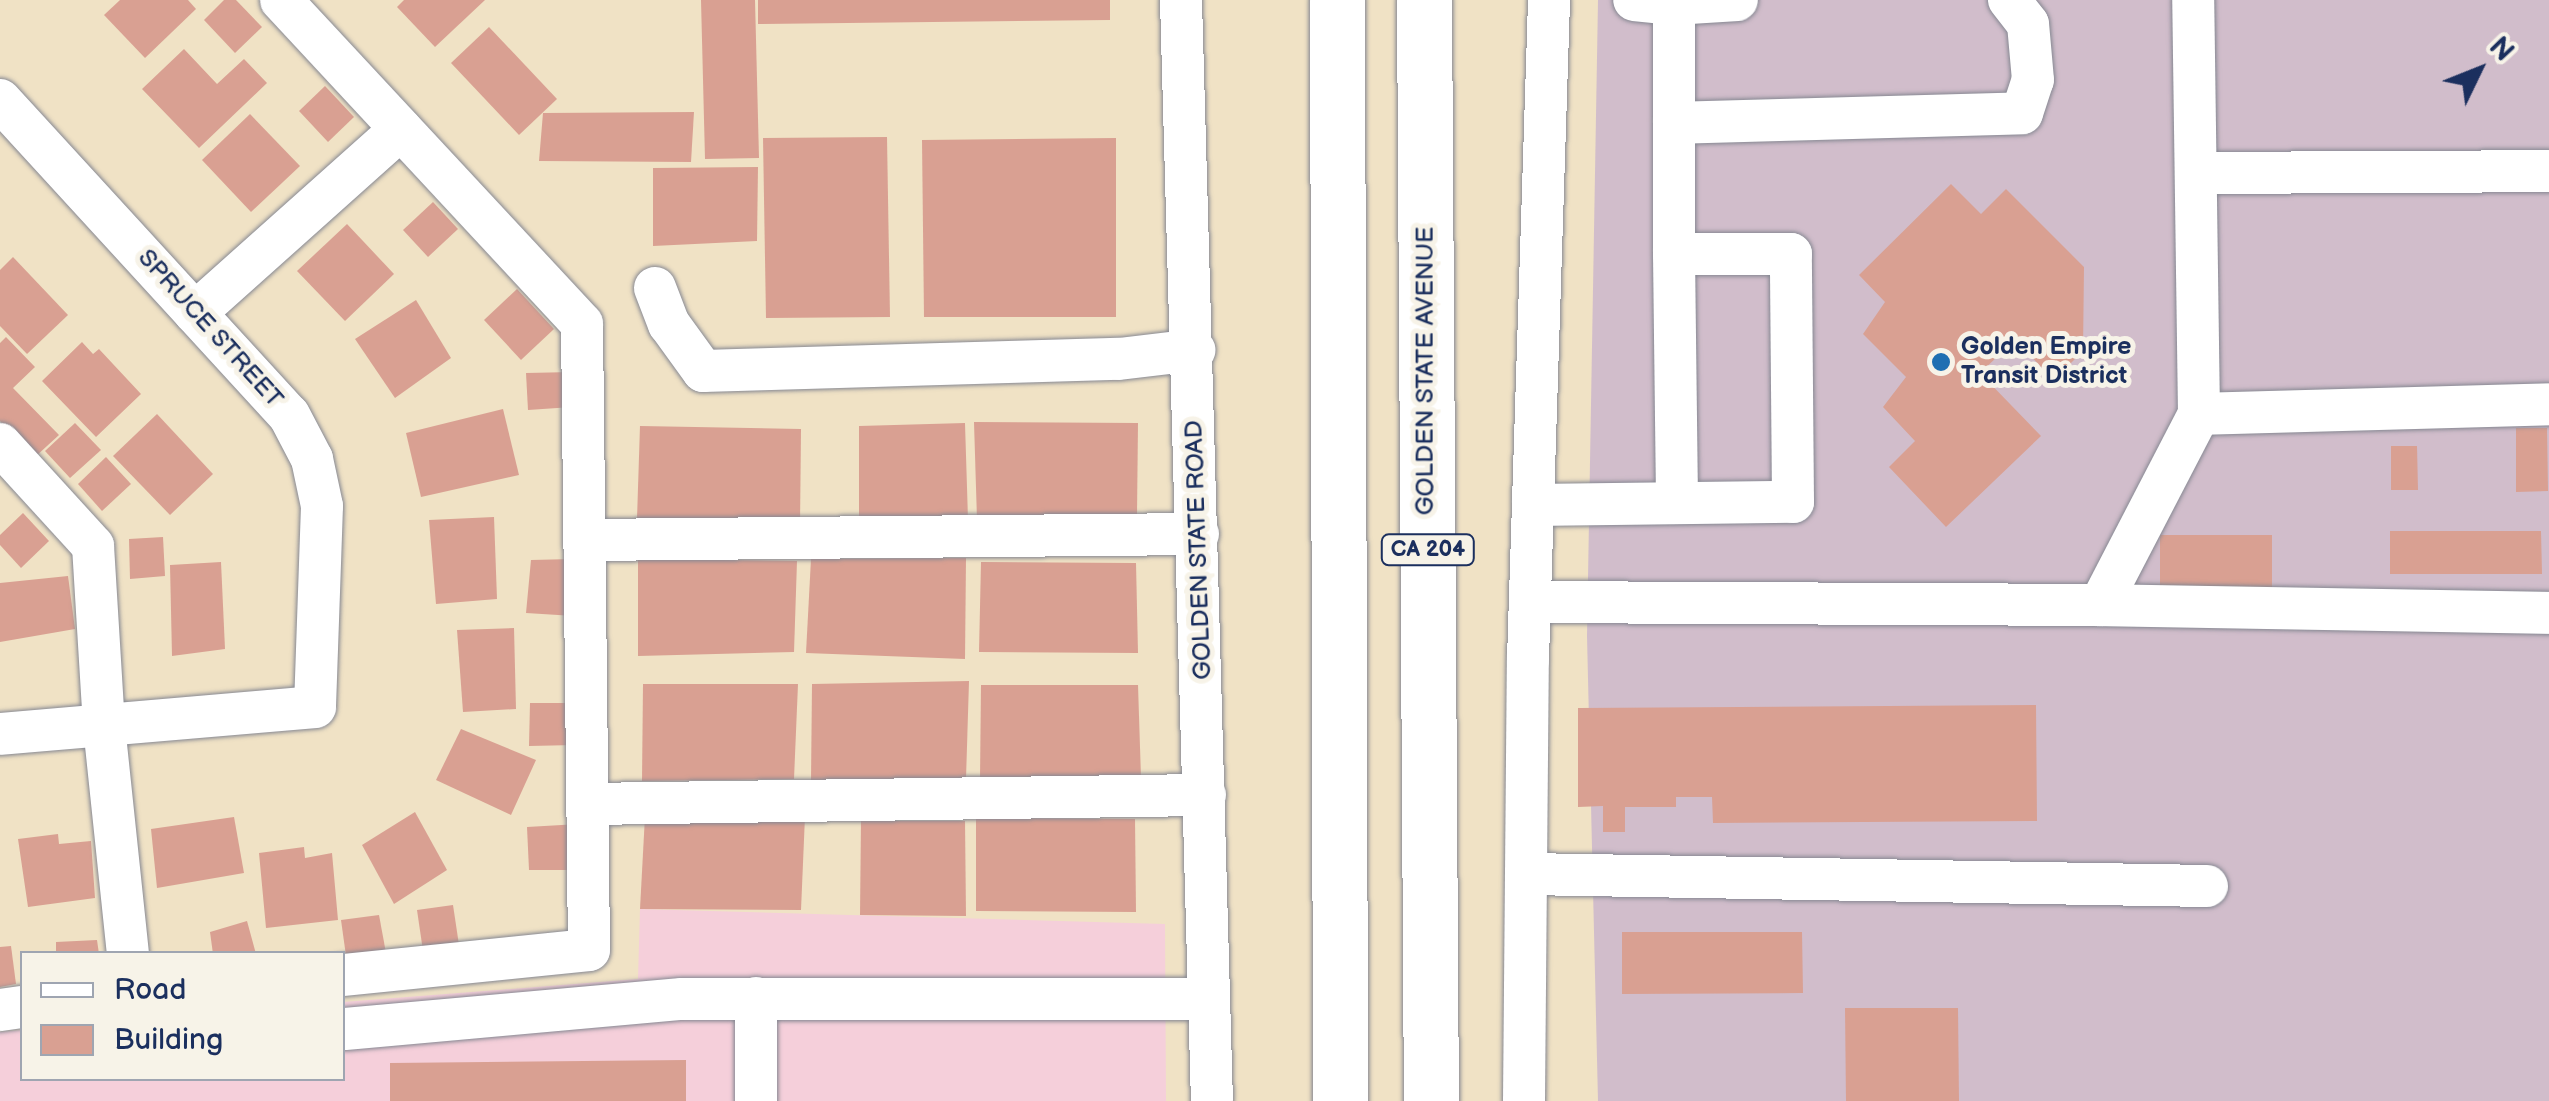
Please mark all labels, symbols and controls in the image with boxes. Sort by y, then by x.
north arrow [2429,20,2529,120]
text: N [2482,30,2521,68]
street label: GOLDEN STATE AVENUE [1411,226,1441,516]
street label: SPRUCE STREET [131,243,289,415]
place label: Golden Empire Transit District [1961,333,2131,392]
marker: Golden Empire Transit District [1930,351,1952,373]
street label: GOLDEN STATE ROAD [1179,420,1219,680]
road number: CA 204 [1380,533,1476,567]
legend [20,951,345,1081]
text: Road [114,972,187,1008]
text: Building [114,1022,223,1058]

